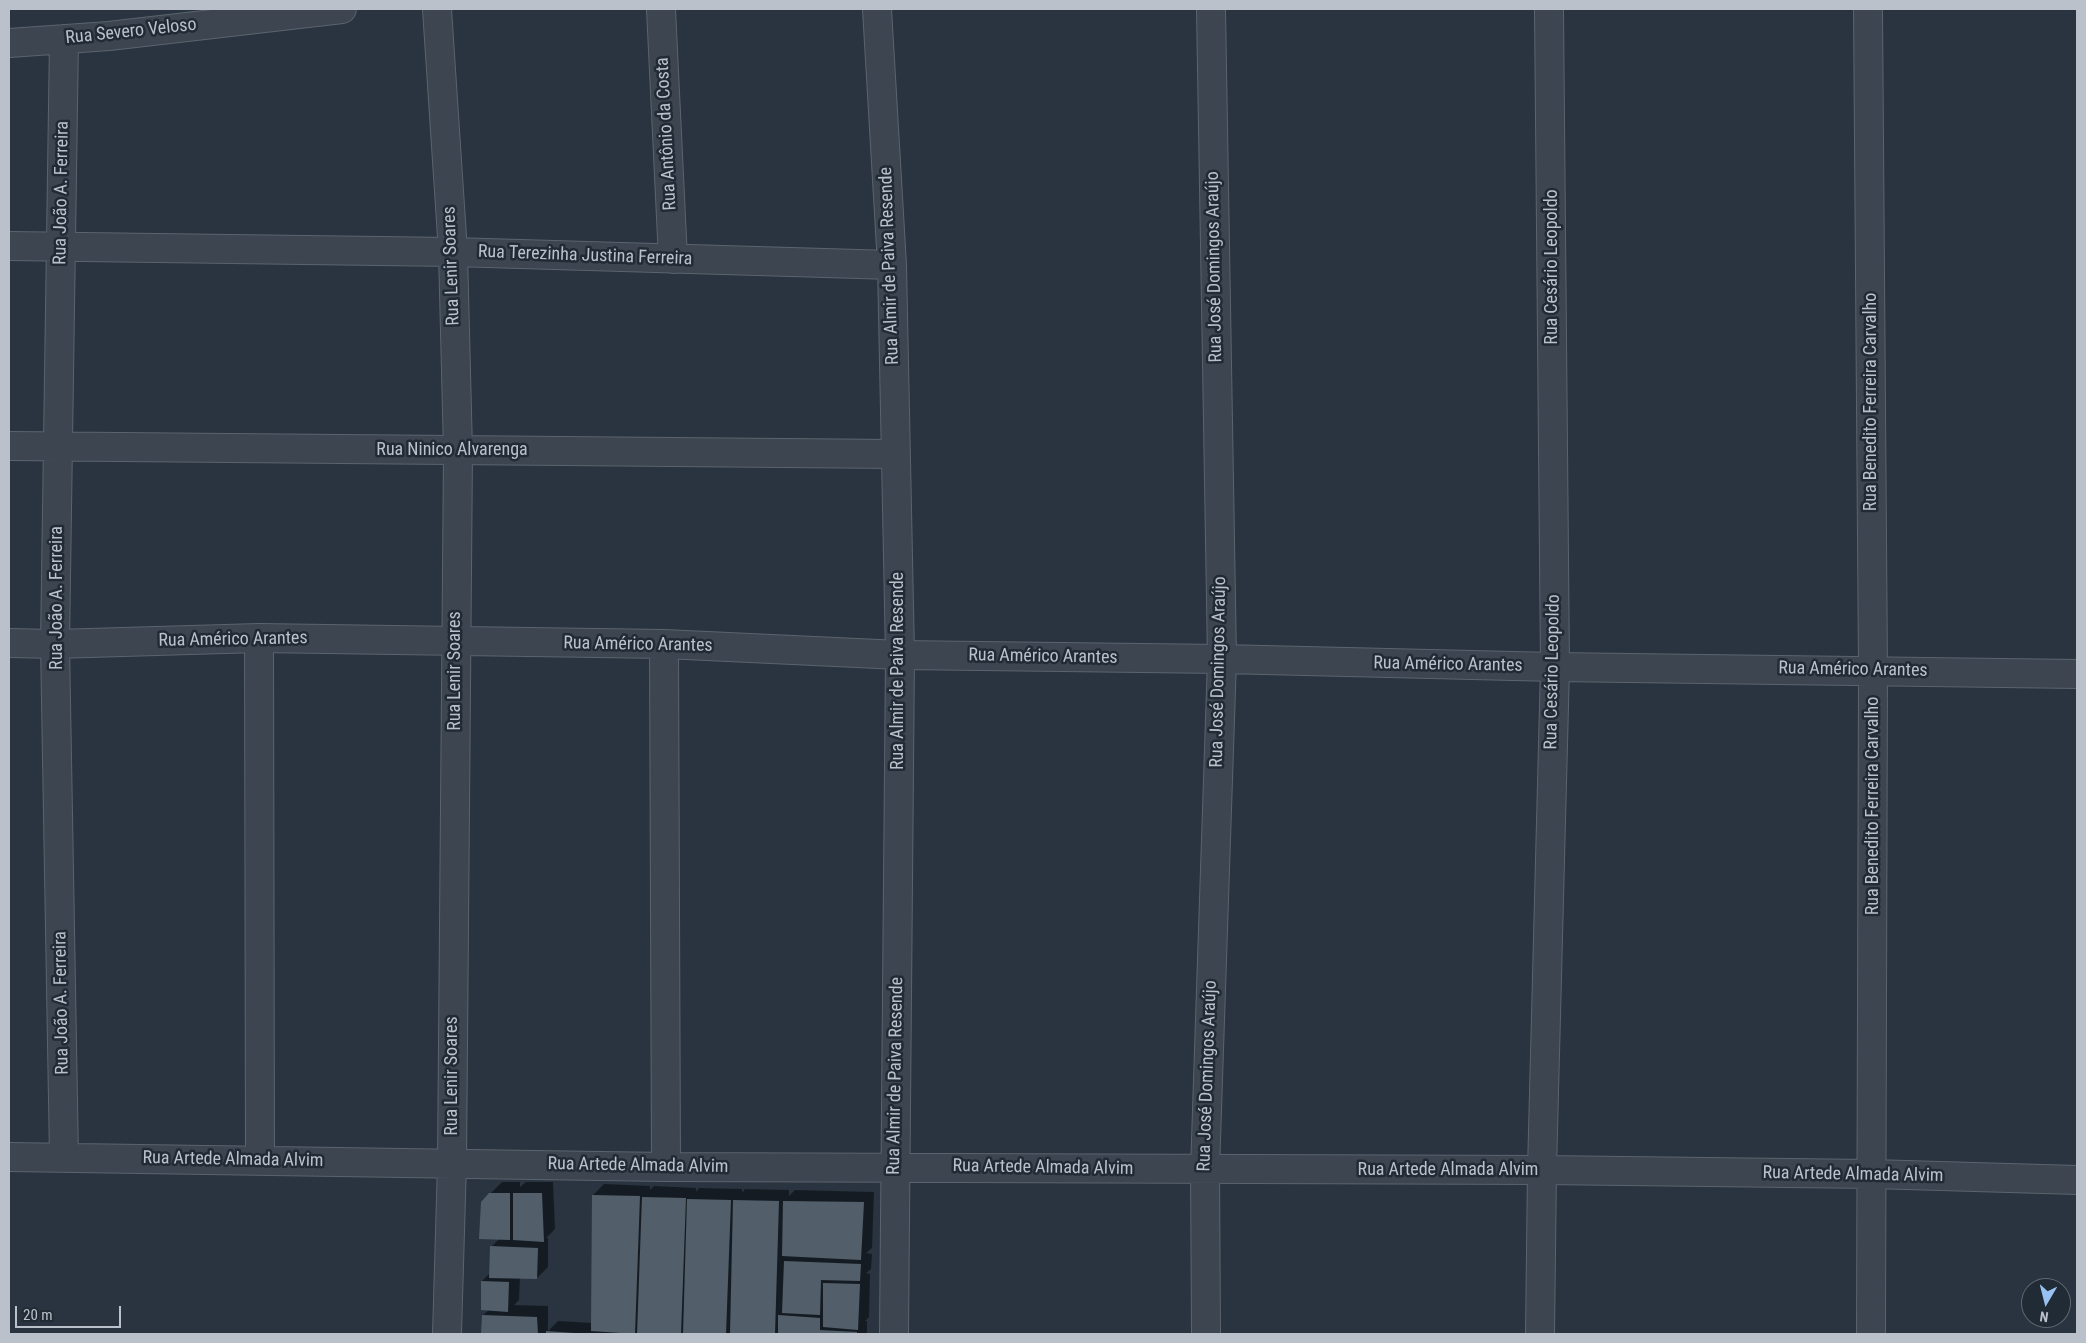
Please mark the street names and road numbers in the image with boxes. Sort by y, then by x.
street label: Rua Severo Veloso [64,14,198,50]
street label: Rua Antônio da Costa [652,57,682,211]
street label: Rua João A. Ferreira [50,121,74,265]
street label: Rua Almir de Paiva Resende [876,167,904,365]
street label: Rua José Domingos Araújo [1203,171,1227,363]
street label: Rua Cesário Leopoldo [1541,189,1563,345]
street label: Rua Lenir Soares [439,206,465,326]
street label: Rua Terezinha Justina Ferreira [477,241,693,271]
street label: Rua Benedito Ferreira Carvalho [1860,293,1882,511]
street label: Rua Ninico Alvarenga [376,439,528,461]
street label: Rua João A. Ferreira [46,526,68,670]
street label: Rua Almir de Paiva Resende [887,572,909,770]
street label: Rua José Domingos Araújo [1207,576,1231,768]
street label: Rua Cesário Leopoldo [1541,594,1565,750]
street label: Rua Lenir Soares [444,611,466,731]
street label: Rua Américo Arantes [158,628,308,652]
street label: Rua Américo Arantes [563,633,713,657]
street label: Rua Américo Arantes [968,645,1118,669]
street label: Rua Américo Arantes [1373,653,1523,677]
street label: Rua Américo Arantes [1778,658,1928,682]
street label: Rua Benedito Ferreira Carvalho [1862,697,1884,915]
street label: Rua João A. Ferreira [50,931,74,1075]
street label: Rua Almir de Paiva Resende [883,977,909,1175]
street label: Rua José Domingos Araújo [1194,980,1222,1172]
street label: Rua Lenir Soares [441,1016,463,1136]
street label: Rua Artede Almada Alvim [142,1148,324,1172]
street label: Rua Artede Almada Alvim [547,1154,729,1178]
street label: Rua Artede Almada Alvim [952,1156,1134,1180]
street label: Rua Artede Almada Alvim [1358,1159,1538,1181]
street label: Rua Artede Almada Alvim [1762,1163,1944,1187]

